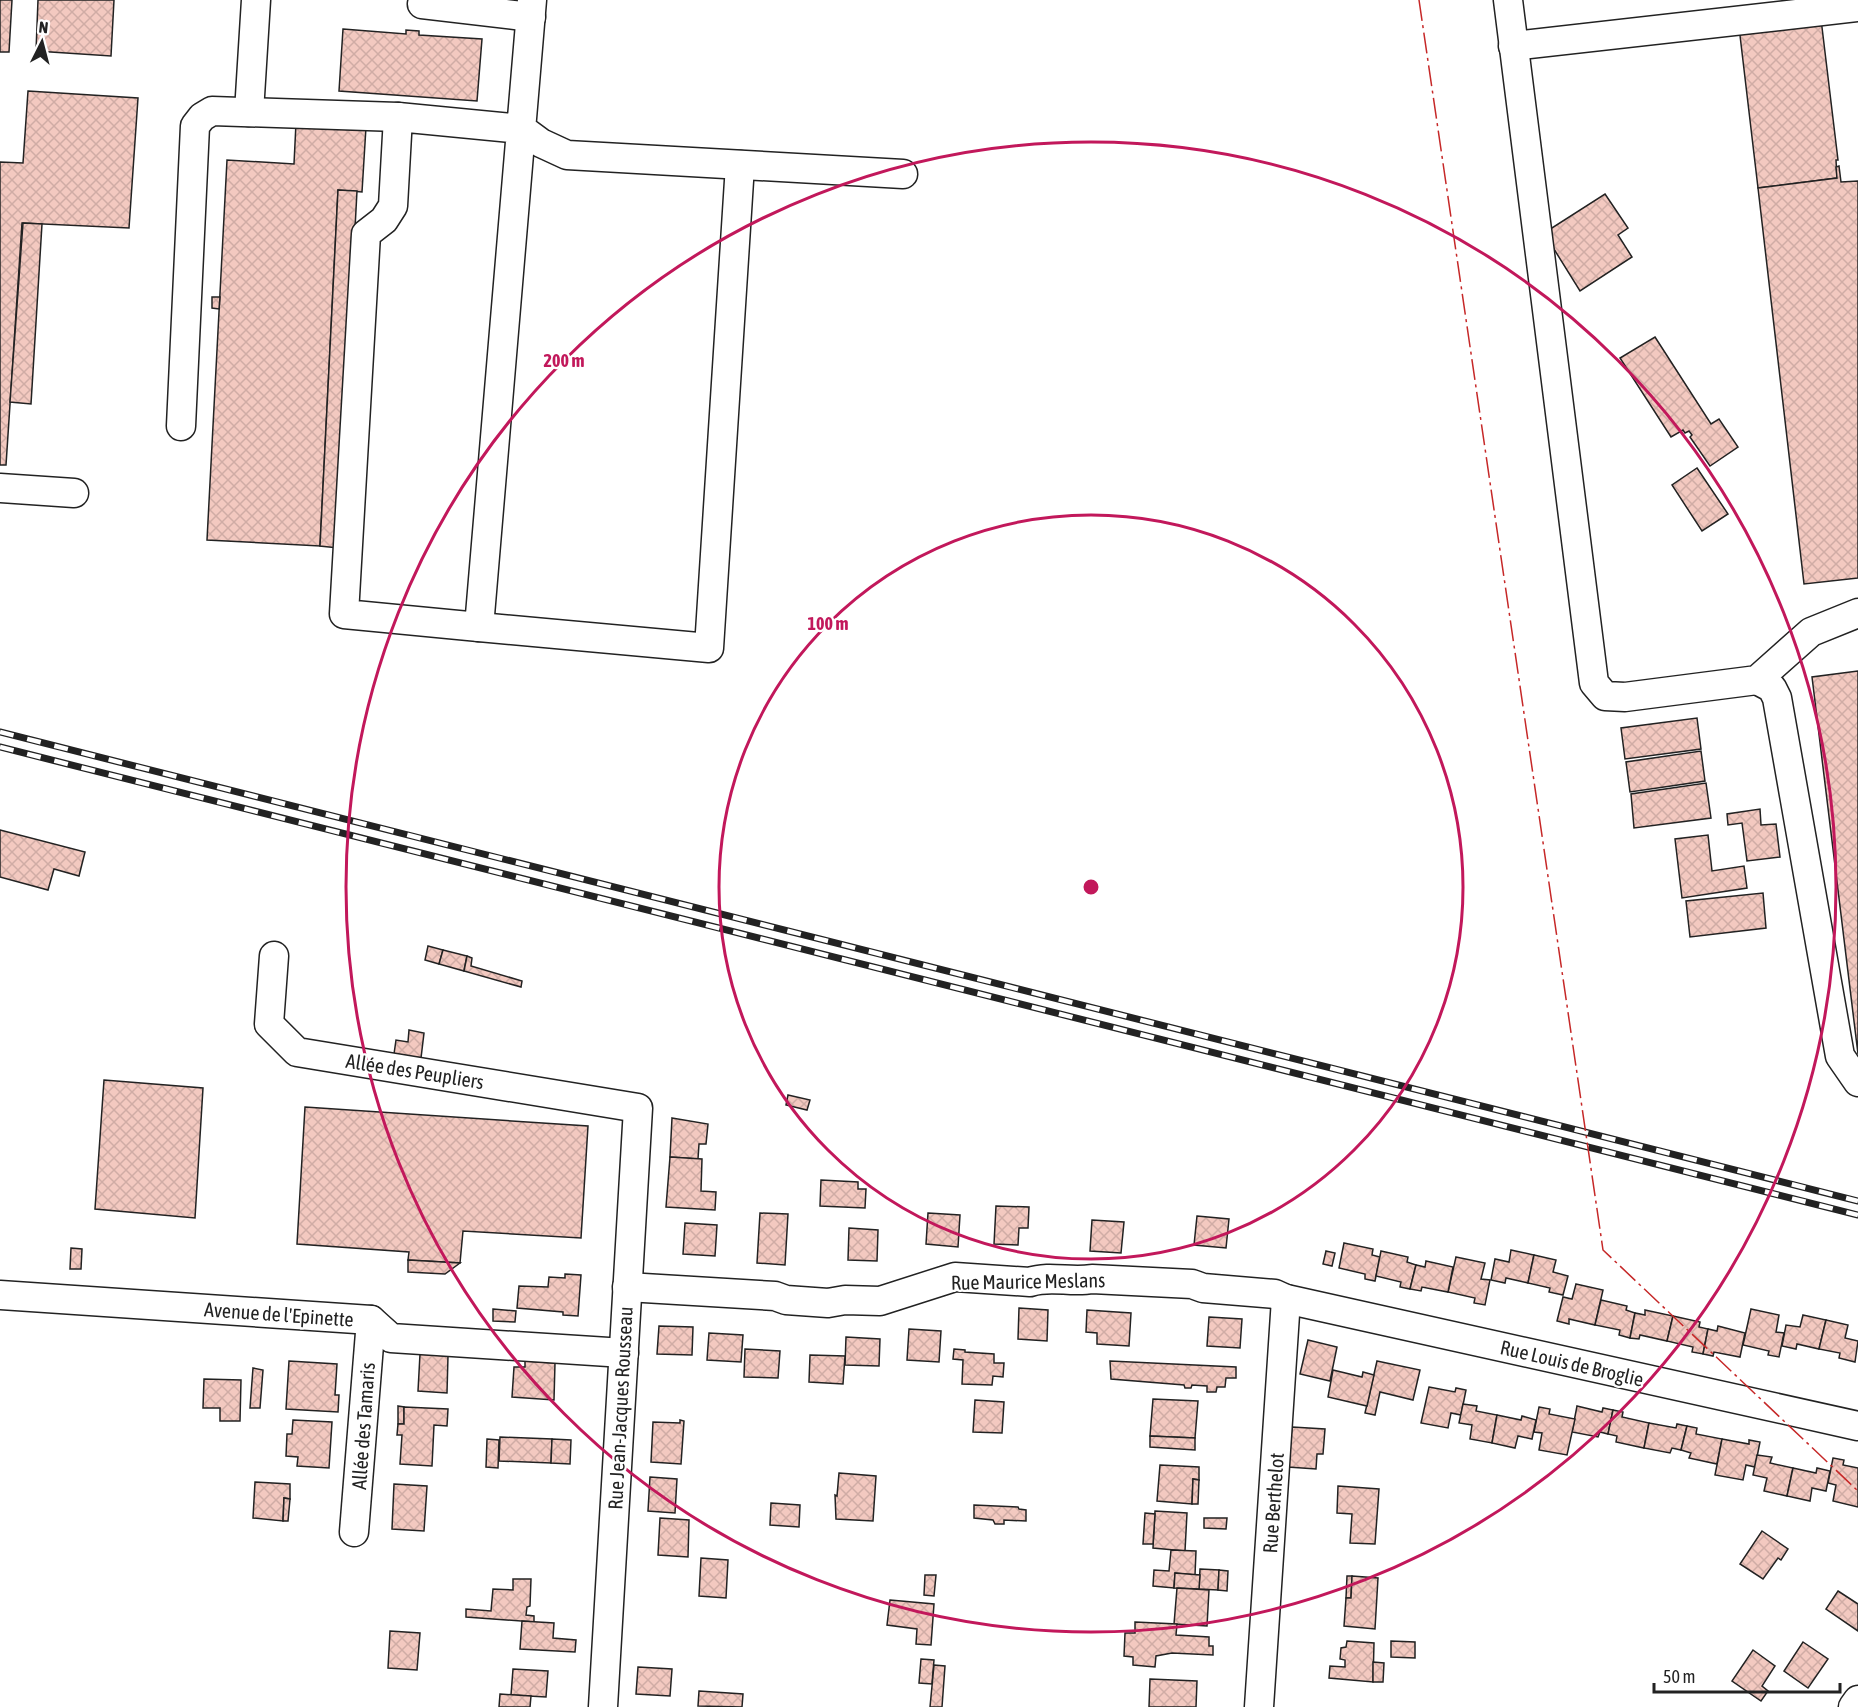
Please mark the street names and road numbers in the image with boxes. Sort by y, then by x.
street label: Allée des Peupliers [344,1049,486,1093]
street label: Rue Maurice Meslans [951,1268,1105,1294]
street label: Avenue de l'Epinette [203,1297,355,1331]
street label: Rue Jean-Jacques Rousseau [603,1306,637,1510]
street label: Rue Louis de Broglie [1498,1335,1646,1391]
street label: Allée des Tamaris [347,1362,379,1490]
street label: Rue Berthelot [1258,1452,1288,1554]

